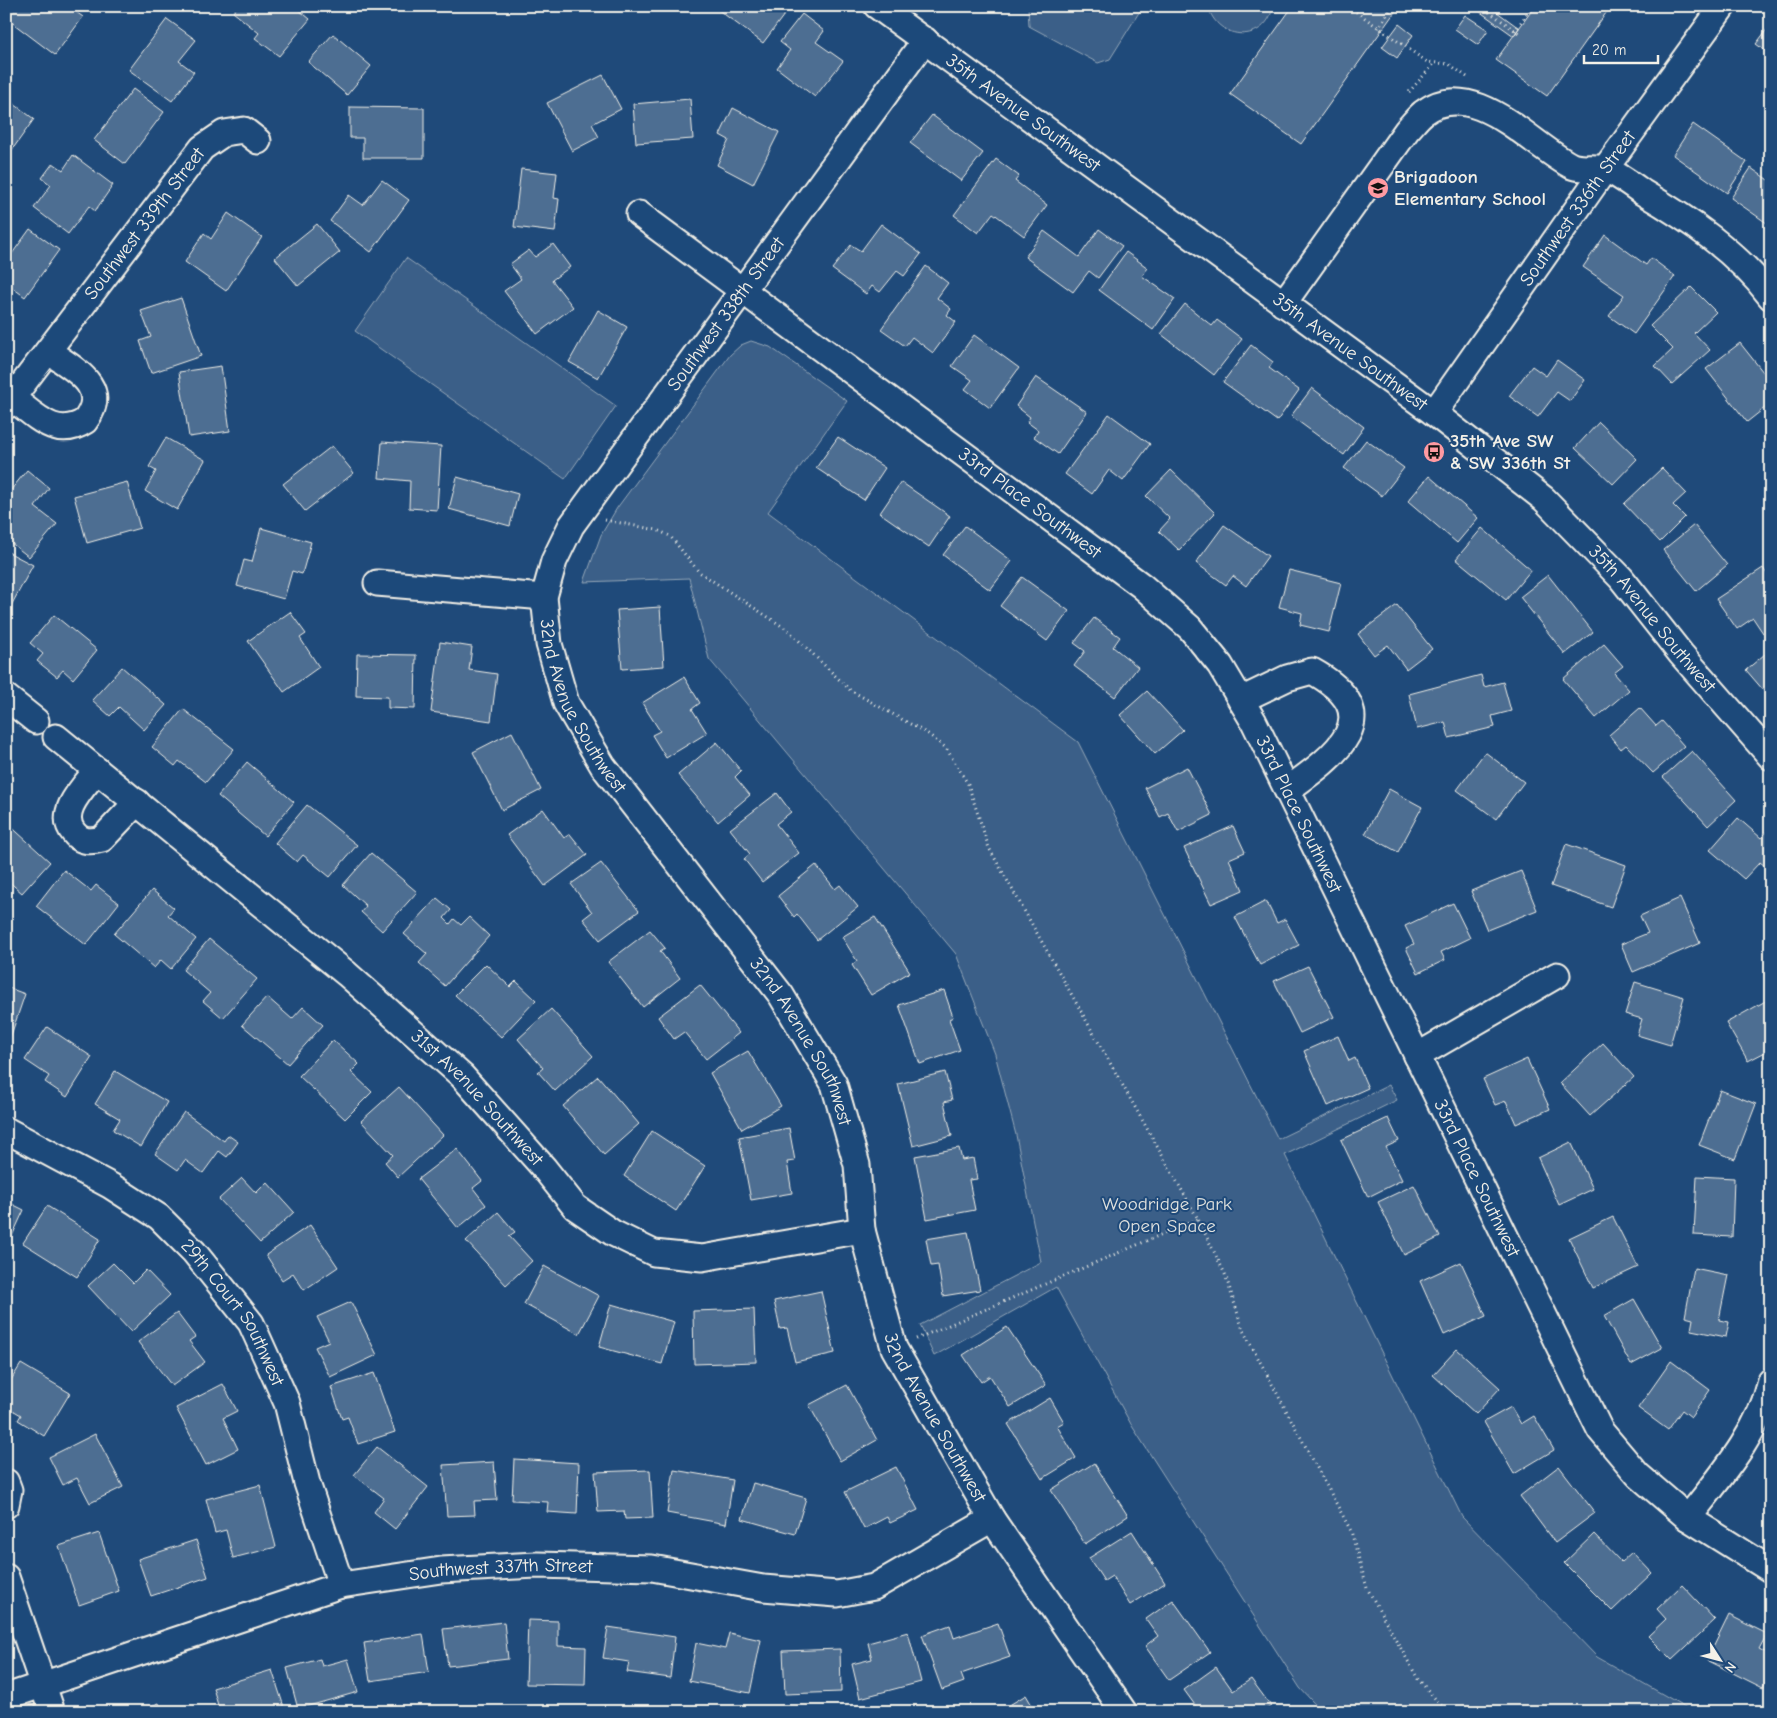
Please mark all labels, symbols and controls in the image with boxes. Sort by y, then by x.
scale bar [1584,32,1658,64]
text: 20 m [1592,41,1626,59]
street label: 35th Avenue Southwest [942,49,1105,177]
street label: Southwest 336th Street [1515,126,1640,290]
street label: Southwest 339th Street [80,143,210,304]
place label: Brigadoon Elementary School [1394,166,1546,210]
school or university icon: Brigadoon Elementary School [1366,176,1390,200]
street label: Southwest 338th Street [663,232,789,395]
street label: 35th Avenue Southwest [1269,288,1432,416]
place label: 35th Ave SW & SW 336th St [1450,430,1571,474]
bus stop icon: 35th Ave SW & SW 336th St [1422,440,1446,464]
street label: 33rd Place Southwest [954,443,1106,563]
street label: 35th Avenue Southwest [1584,540,1721,697]
street label: 32nd Avenue Southwest [535,618,631,798]
street label: 33rd Place Southwest [1251,732,1347,897]
street label: 32nd Avenue Southwest [745,953,856,1128]
street label: 31st Avenue Southwest [406,1025,548,1171]
street label: 33rd Place Southwest [1429,1096,1525,1261]
park label: Woodridge Park Open Space [1102,1193,1233,1237]
street label: 29th Court Southwest [176,1234,289,1390]
street label: 32nd Avenue Southwest [879,1331,991,1506]
street label: Southwest 337th Street [407,1554,593,1586]
north arrow [1694,1636,1744,1686]
text: N [1721,1659,1740,1676]

